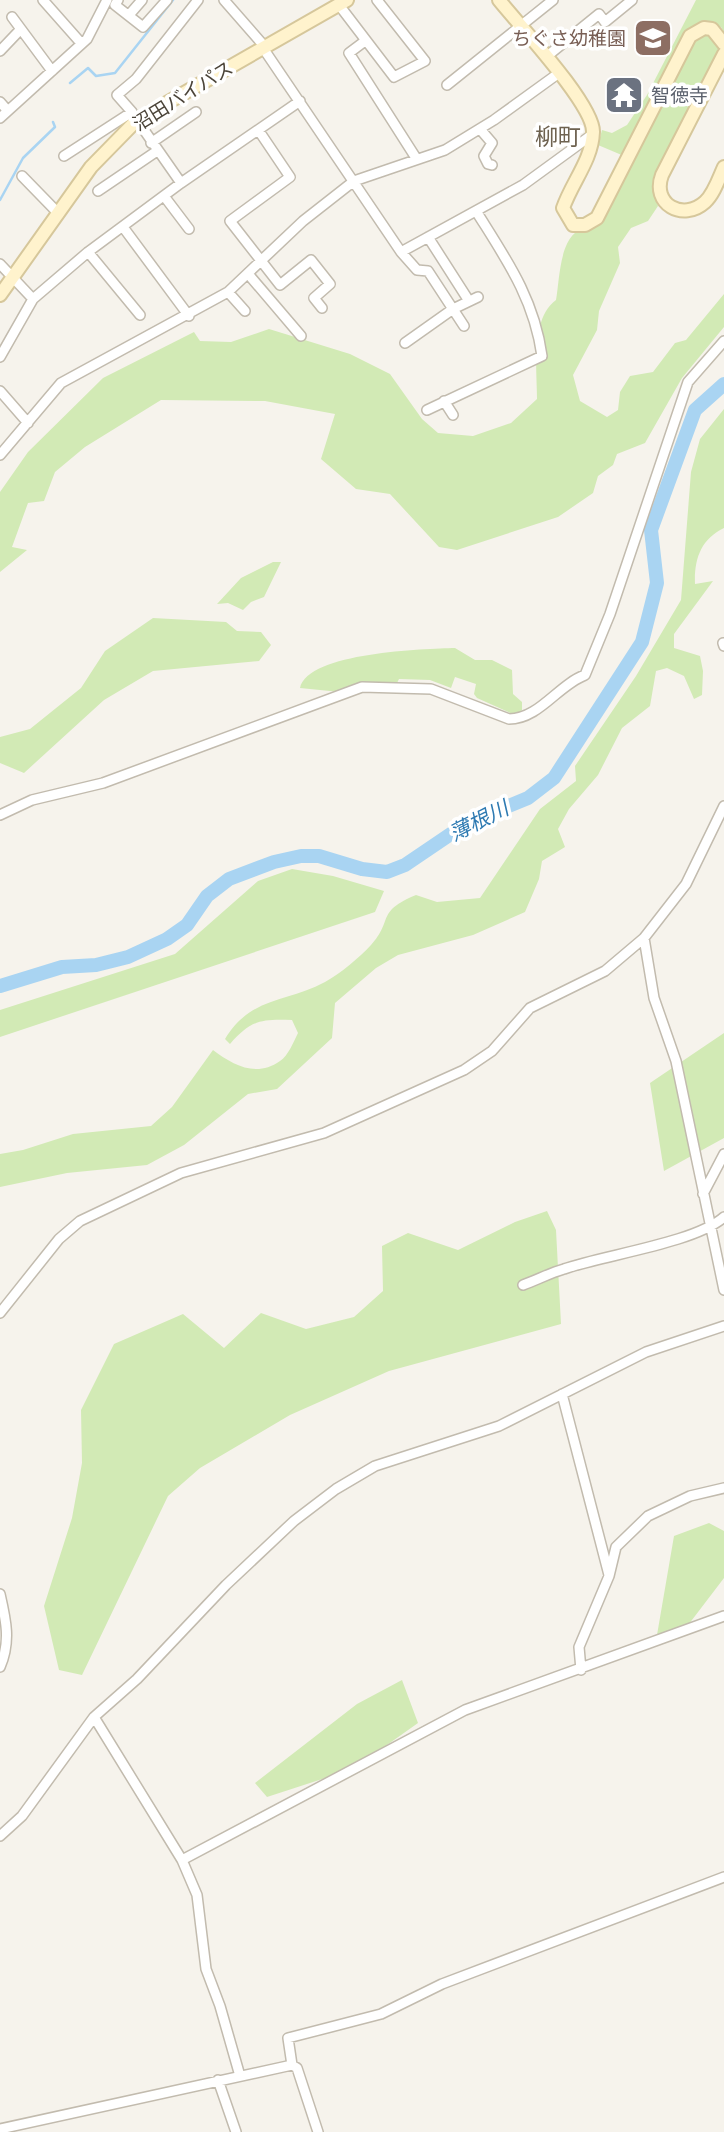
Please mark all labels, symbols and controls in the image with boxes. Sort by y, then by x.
school or university icon: ちぐさ幼稚園 [632,17,674,59]
place label: ちぐさ幼稚園 [512,27,626,50]
street label: 沼田バイパス [129,56,237,136]
temple icon: 智徳寺 [603,74,645,116]
place label: 智徳寺 [651,84,708,107]
district label: 柳町 [535,123,581,151]
water label: 薄根川 [445,794,515,847]

